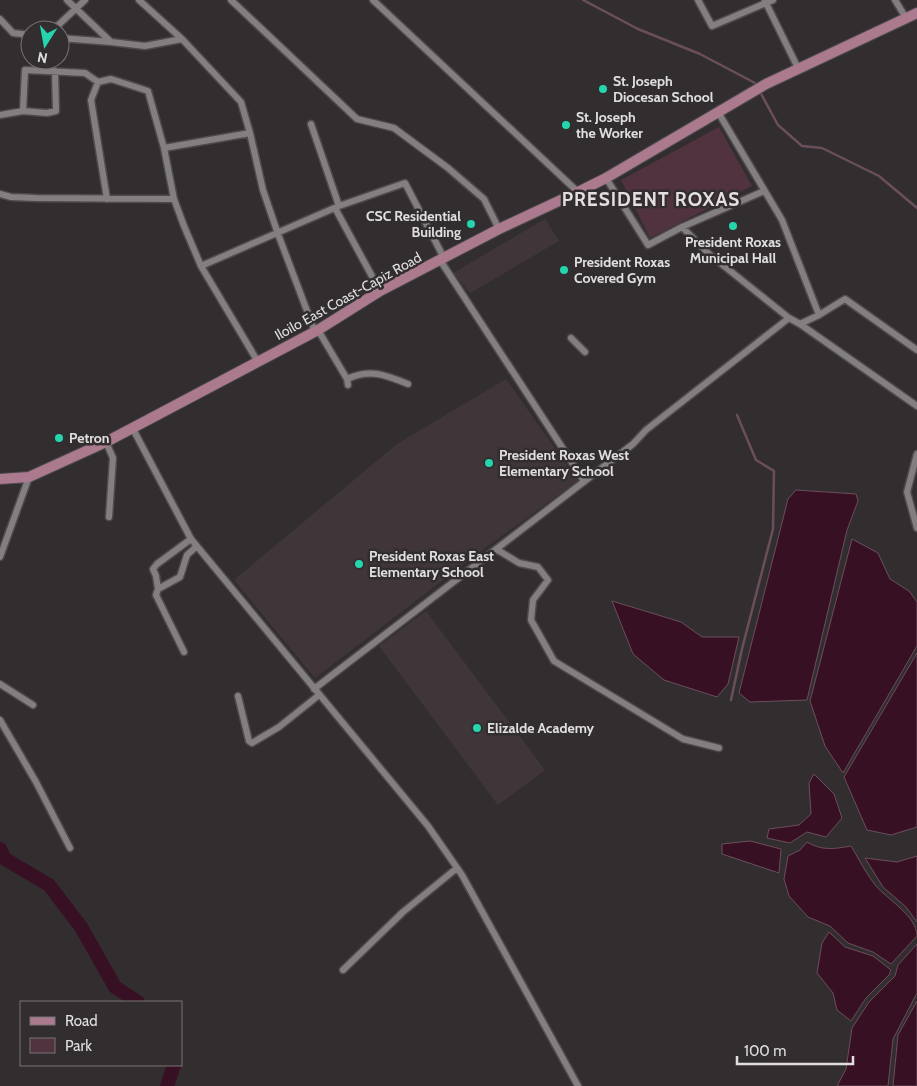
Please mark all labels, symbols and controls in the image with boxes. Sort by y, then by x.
north arrow [20,20,70,70]
text: N [36,48,49,68]
place label: St. Joseph Diocesan School [613,72,714,106]
marker: St. Joseph Diocesan School [597,83,609,95]
place label: St. Joseph the Worker [576,108,643,142]
marker: St. Joseph the Worker [560,119,572,131]
district label: PRESIDENT ROXAS [562,188,740,211]
place label: CSC Residential Building [366,207,461,241]
marker: CSC Residential Building [465,218,477,230]
marker: President Roxas Municipal Hall [727,220,739,232]
place label: President Roxas Municipal Hall [685,233,781,267]
street label: Iloilo East Coast-Capiz Road [271,248,425,344]
place label: President Roxas Covered Gym [574,253,670,287]
marker: President Roxas Covered Gym [558,264,570,276]
place label: Petron [69,429,109,447]
marker: Petron [53,432,65,444]
place label: President Roxas West Elementary School [499,446,629,480]
marker: President Roxas West Elementary School [483,457,495,469]
place label: President Roxas East Elementary School [369,547,494,581]
marker: President Roxas East Elementary School [353,558,365,570]
place label: Elizalde Academy [487,719,595,737]
marker: Elizalde Academy [471,722,483,734]
legend [20,1001,182,1066]
text: Road [65,1012,98,1030]
scale bar [737,1034,853,1066]
text: Park [65,1037,92,1055]
text: 100 m [744,1042,786,1060]

